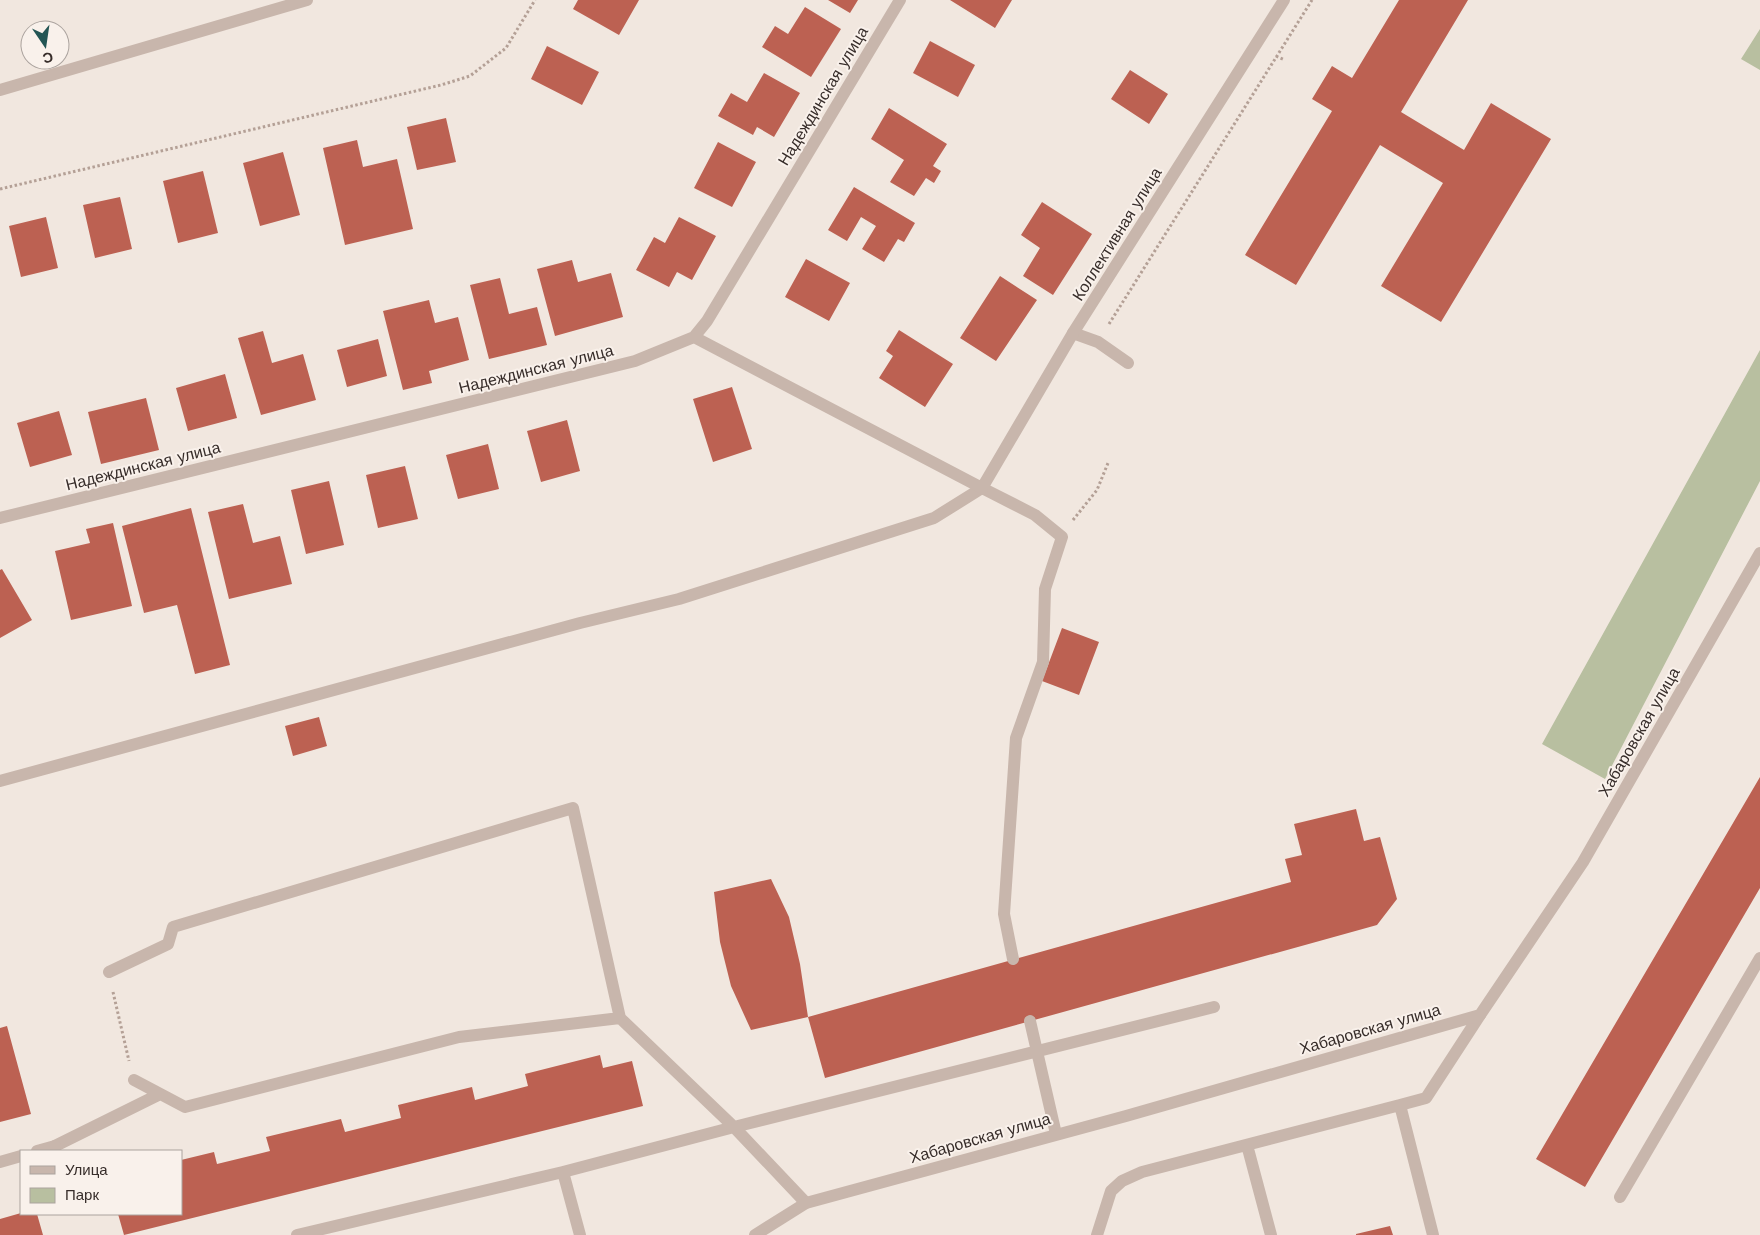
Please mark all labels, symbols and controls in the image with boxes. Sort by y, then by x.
north arrow [20,20,70,70]
street label: Надеждинская улица [774,23,872,169]
text: С [41,49,55,67]
street label: Коллективная улица [1068,164,1166,304]
street label: Надеждинская улица [457,341,615,397]
street label: Надеждинская улица [64,438,222,494]
street label: Хабаровская улица [1594,664,1684,800]
street label: Хабаровская улица [1297,1000,1443,1058]
street label: Хабаровская улица [907,1109,1053,1167]
legend [20,1150,182,1215]
text: Улица [65,1161,108,1179]
text: Парк [65,1186,99,1204]

